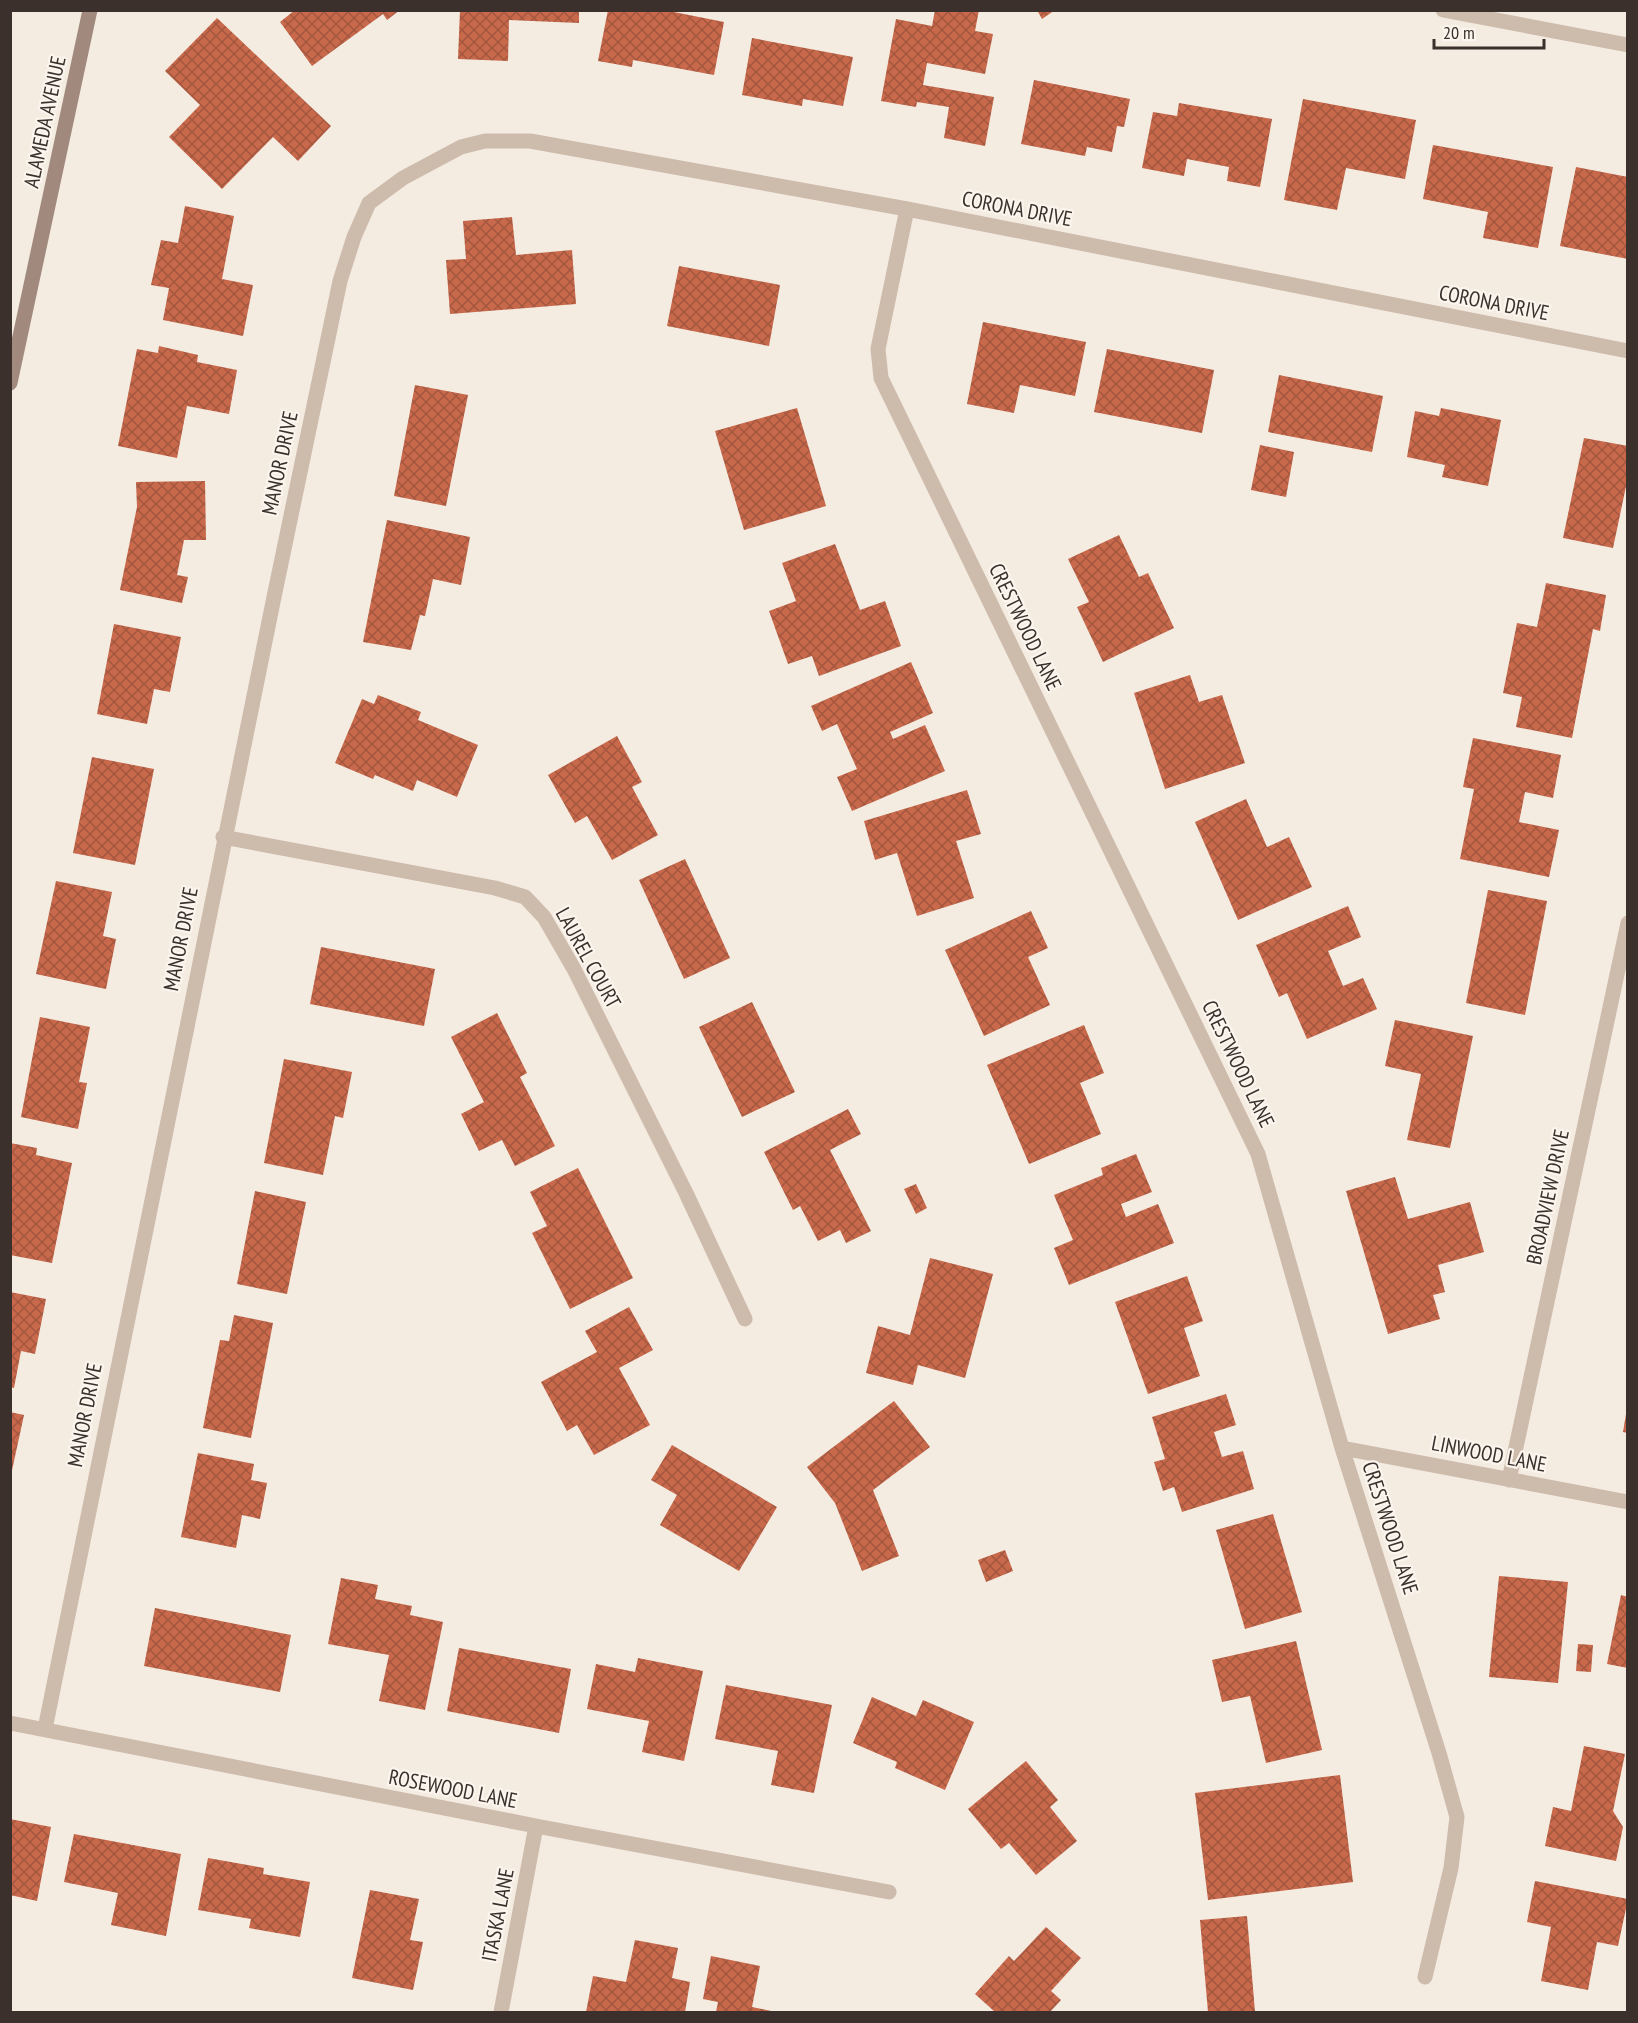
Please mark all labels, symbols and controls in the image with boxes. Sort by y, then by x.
scale bar [1434,12,1544,50]
text: 20 m [1443,21,1475,44]
street label: ALAMEDA AVENUE [17,54,72,190]
street label: CORONA DRIVE [960,185,1074,232]
street label: CORONA DRIVE [1437,279,1551,326]
street label: MANOR DRIVE [255,409,304,517]
street label: CRESTWOOD LANE [983,559,1068,695]
street label: MANOR DRIVE [157,885,204,993]
street label: LAUREL COURT [550,903,628,1014]
street label: CRESTWOOD LANE [1196,996,1281,1132]
street label: BROADVIEW DRIVE [1520,1127,1575,1267]
street label: MANOR DRIVE [61,1361,108,1469]
street label: LINWOOD LANE [1429,1429,1549,1478]
street label: CRESTWOOD LANE [1356,1458,1425,1598]
street label: ROSEWOOD LANE [387,1763,520,1814]
street label: ITASKA LANE [475,1866,520,1964]

